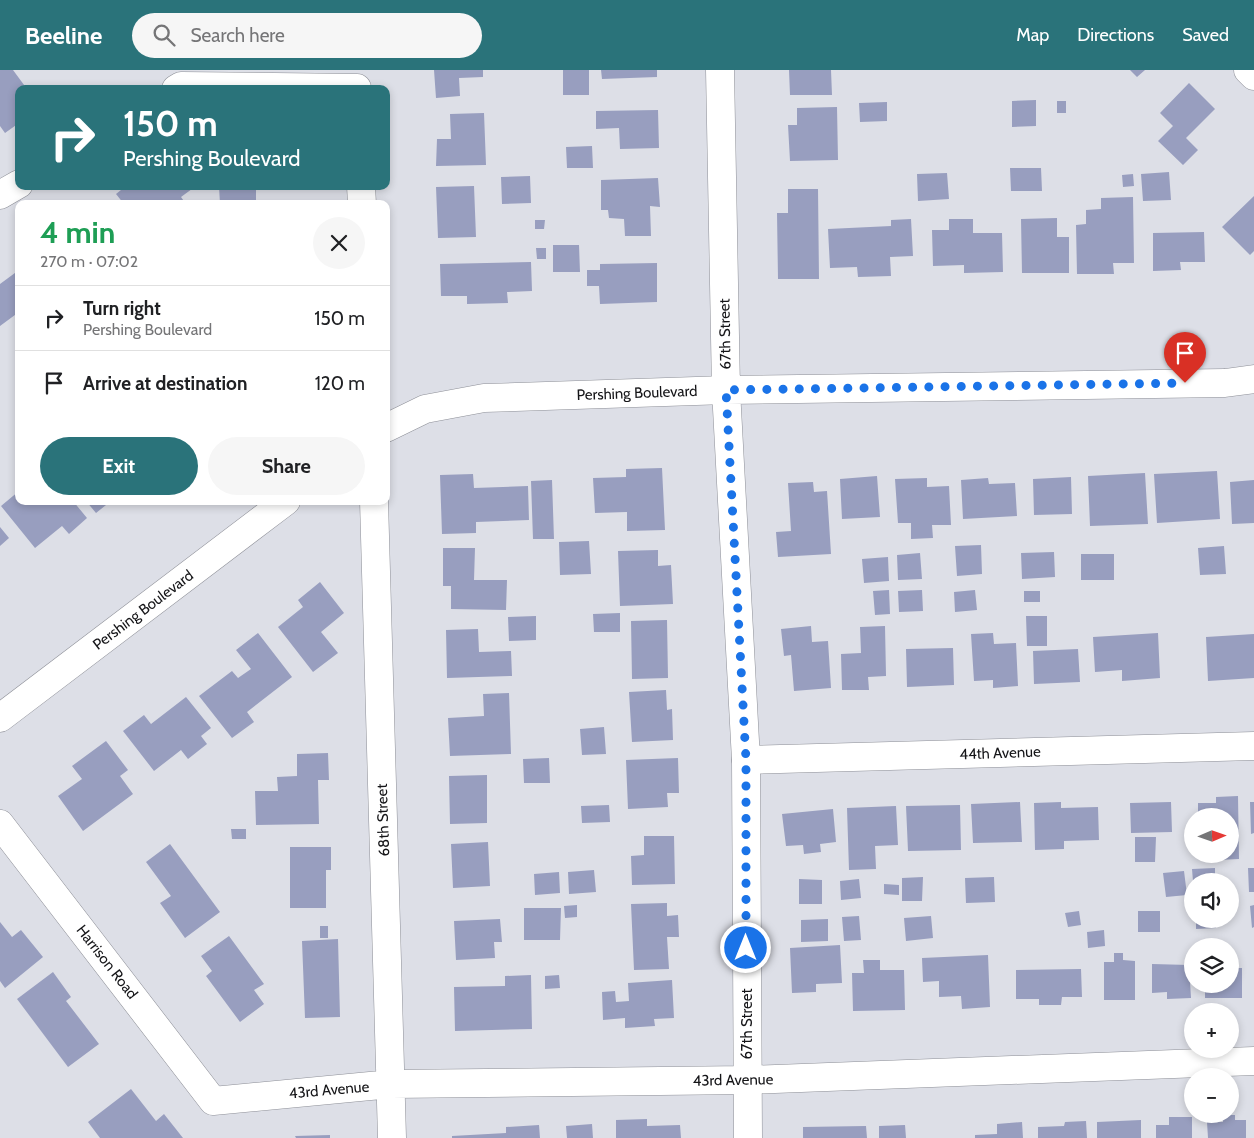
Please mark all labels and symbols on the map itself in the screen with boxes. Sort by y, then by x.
street label: 67th Street [715,298,735,370]
pin [1164,332,1206,383]
street label: Pershing Boulevard [576,382,698,404]
street label: Pershing Boulevard [89,566,197,654]
street label: 44th Avenue [959,743,1041,763]
street label: 68th Street [373,783,393,857]
north arrow [1184,808,1239,862]
street label: Harrison Road [72,921,142,1003]
position arrow [719,921,771,973]
street label: 67th Street [738,988,756,1060]
street label: 43rd Avenue [693,1070,774,1090]
street label: 43rd Avenue [288,1077,370,1102]

